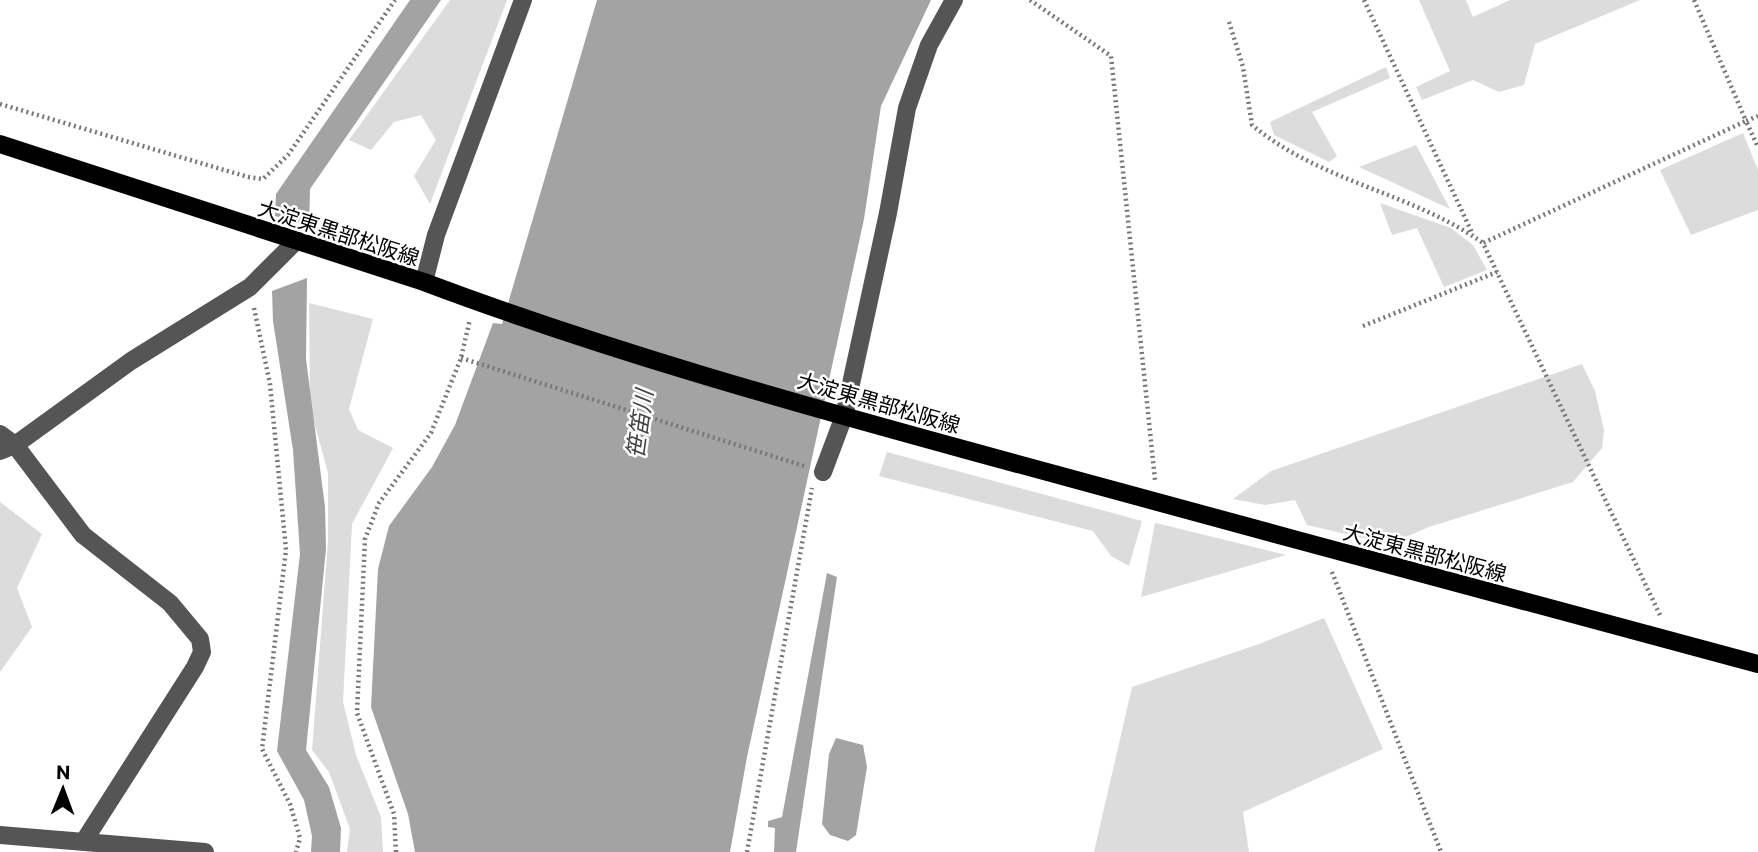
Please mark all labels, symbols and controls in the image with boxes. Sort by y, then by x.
street label: 大淀東黒部松阪線 [255,194,423,270]
street label: 大淀東黒部松阪線 [795,367,963,437]
water label: 笹笛川 [620,385,658,460]
street label: 大淀東黒部松阪線 [1341,518,1509,586]
north arrow [28,754,98,824]
text: N [56,760,71,783]

